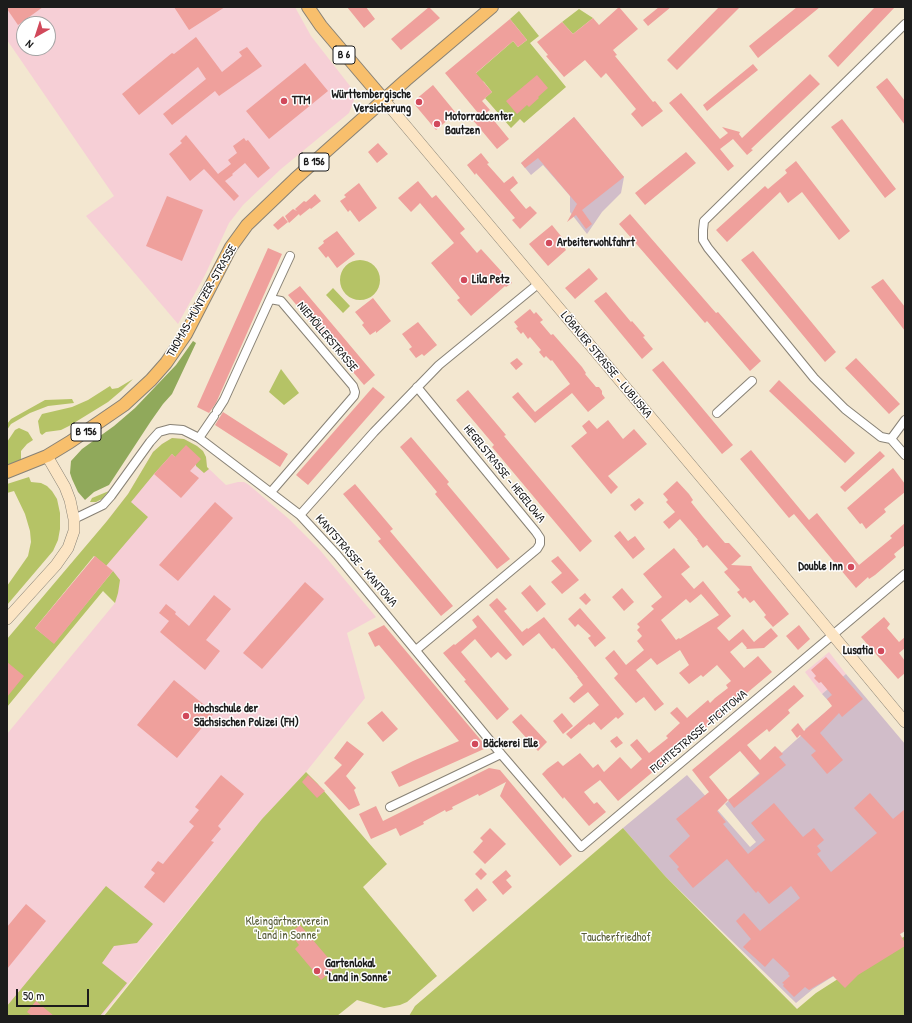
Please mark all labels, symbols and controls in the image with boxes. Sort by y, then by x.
north arrow [16,16,56,56]
text: N [22,37,36,52]
road number: B 6 [333,46,355,64]
place label: Württembergische Versicherung [332,88,411,116]
place label: TTM [292,94,310,108]
marker: TTM [279,96,289,106]
marker: Württembergische Versicherung [414,97,424,107]
place label: Motorradcenter Bautzen [445,110,513,138]
marker: Motorradcenter Bautzen [432,119,442,129]
road number: B 156 [299,153,329,171]
place label: Arbeiterwohlfahrt [557,236,635,250]
marker: Arbeiterwohlfahrt [544,238,554,248]
street label: THOMAS-MÜNTZER-STRASSE [164,242,240,360]
place label: Lila Petz [472,273,510,287]
marker: Lila Petz [459,275,469,285]
street label: NIEMÖLLERSTRASSE [294,299,360,375]
street label: LÖBAUER STRASSE - LUBIJSKA [557,309,655,421]
street label: HEGELSTRASSE - HEGELOWA [460,422,548,526]
road number: B 156 [71,423,101,441]
street label: KANTSTRASSE - KANTOWA [312,512,400,610]
place label: Double Inn [798,560,843,574]
marker: Double Inn [846,562,856,572]
place label: Lusatia [843,644,873,658]
marker: Lusatia [876,646,886,656]
street label: FICHTESTRASSE -FICHTOWA [648,687,750,777]
place label: Hochschule der Sächsischen Polizei (FH) [194,702,299,730]
marker: Hochschule der Sächsischen Polizei (FH) [181,711,191,721]
place label: Bäckerei Elle [483,737,538,751]
marker: Bäckerei Elle [470,739,480,749]
park label: Kleingärtnerverein "Land in Sonne" [245,915,329,943]
park label: Taucherfriedhof [581,931,651,945]
place label: Gartenlokal "Land in Sonne" [325,957,391,985]
marker: Gartenlokal "Land in Sonne" [312,966,322,976]
scale bar [18,981,91,1007]
text: 50 m [23,987,44,1004]

